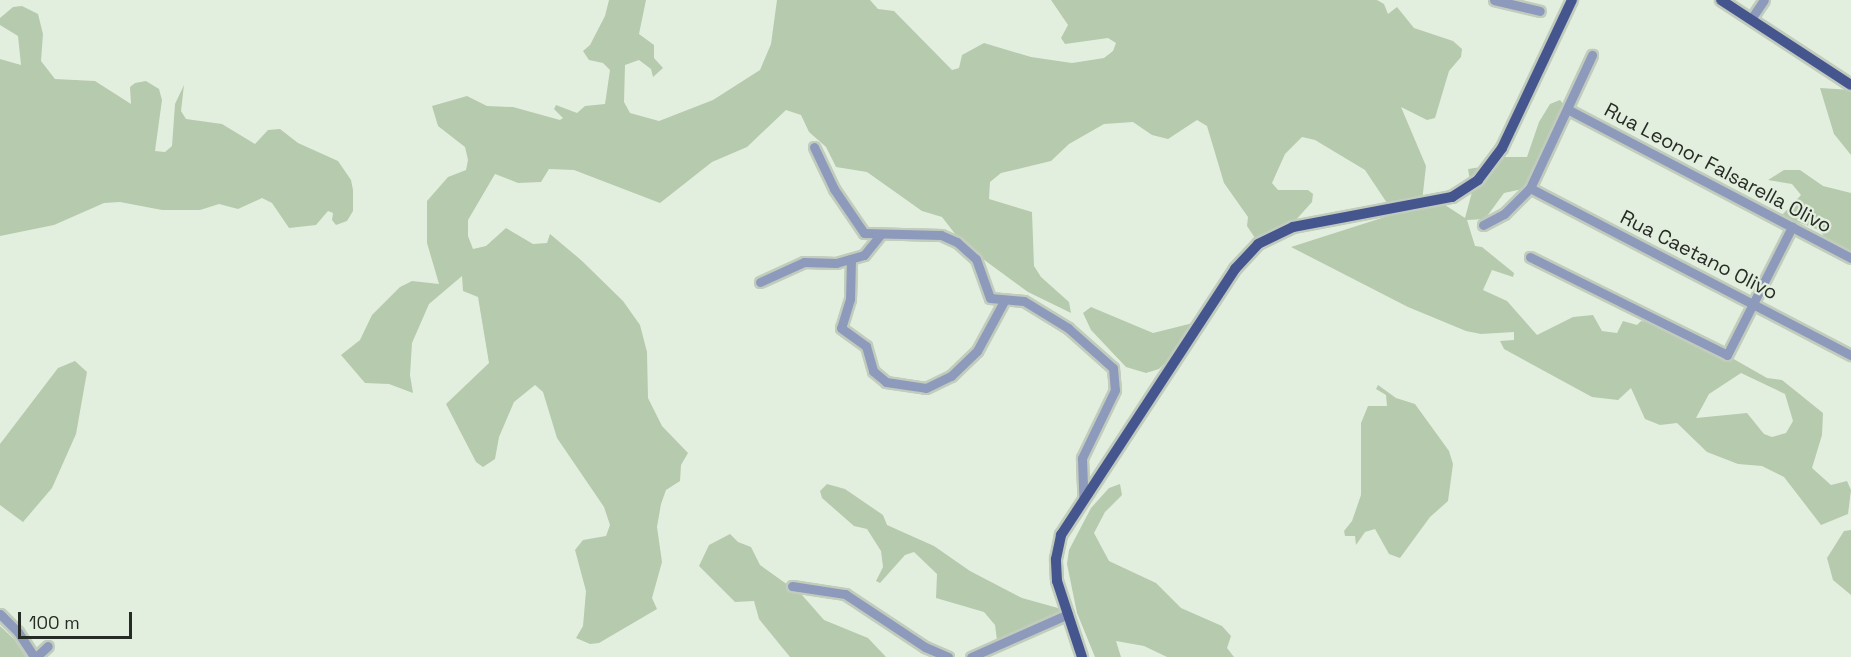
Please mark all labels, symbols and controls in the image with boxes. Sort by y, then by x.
street label: Rua Leonor Falsarella Olivo [1600,98,1836,238]
street label: Rua Caetano Olivo [1616,205,1782,305]
scale bar [21,600,135,638]
text: 100 m [29,611,80,634]

